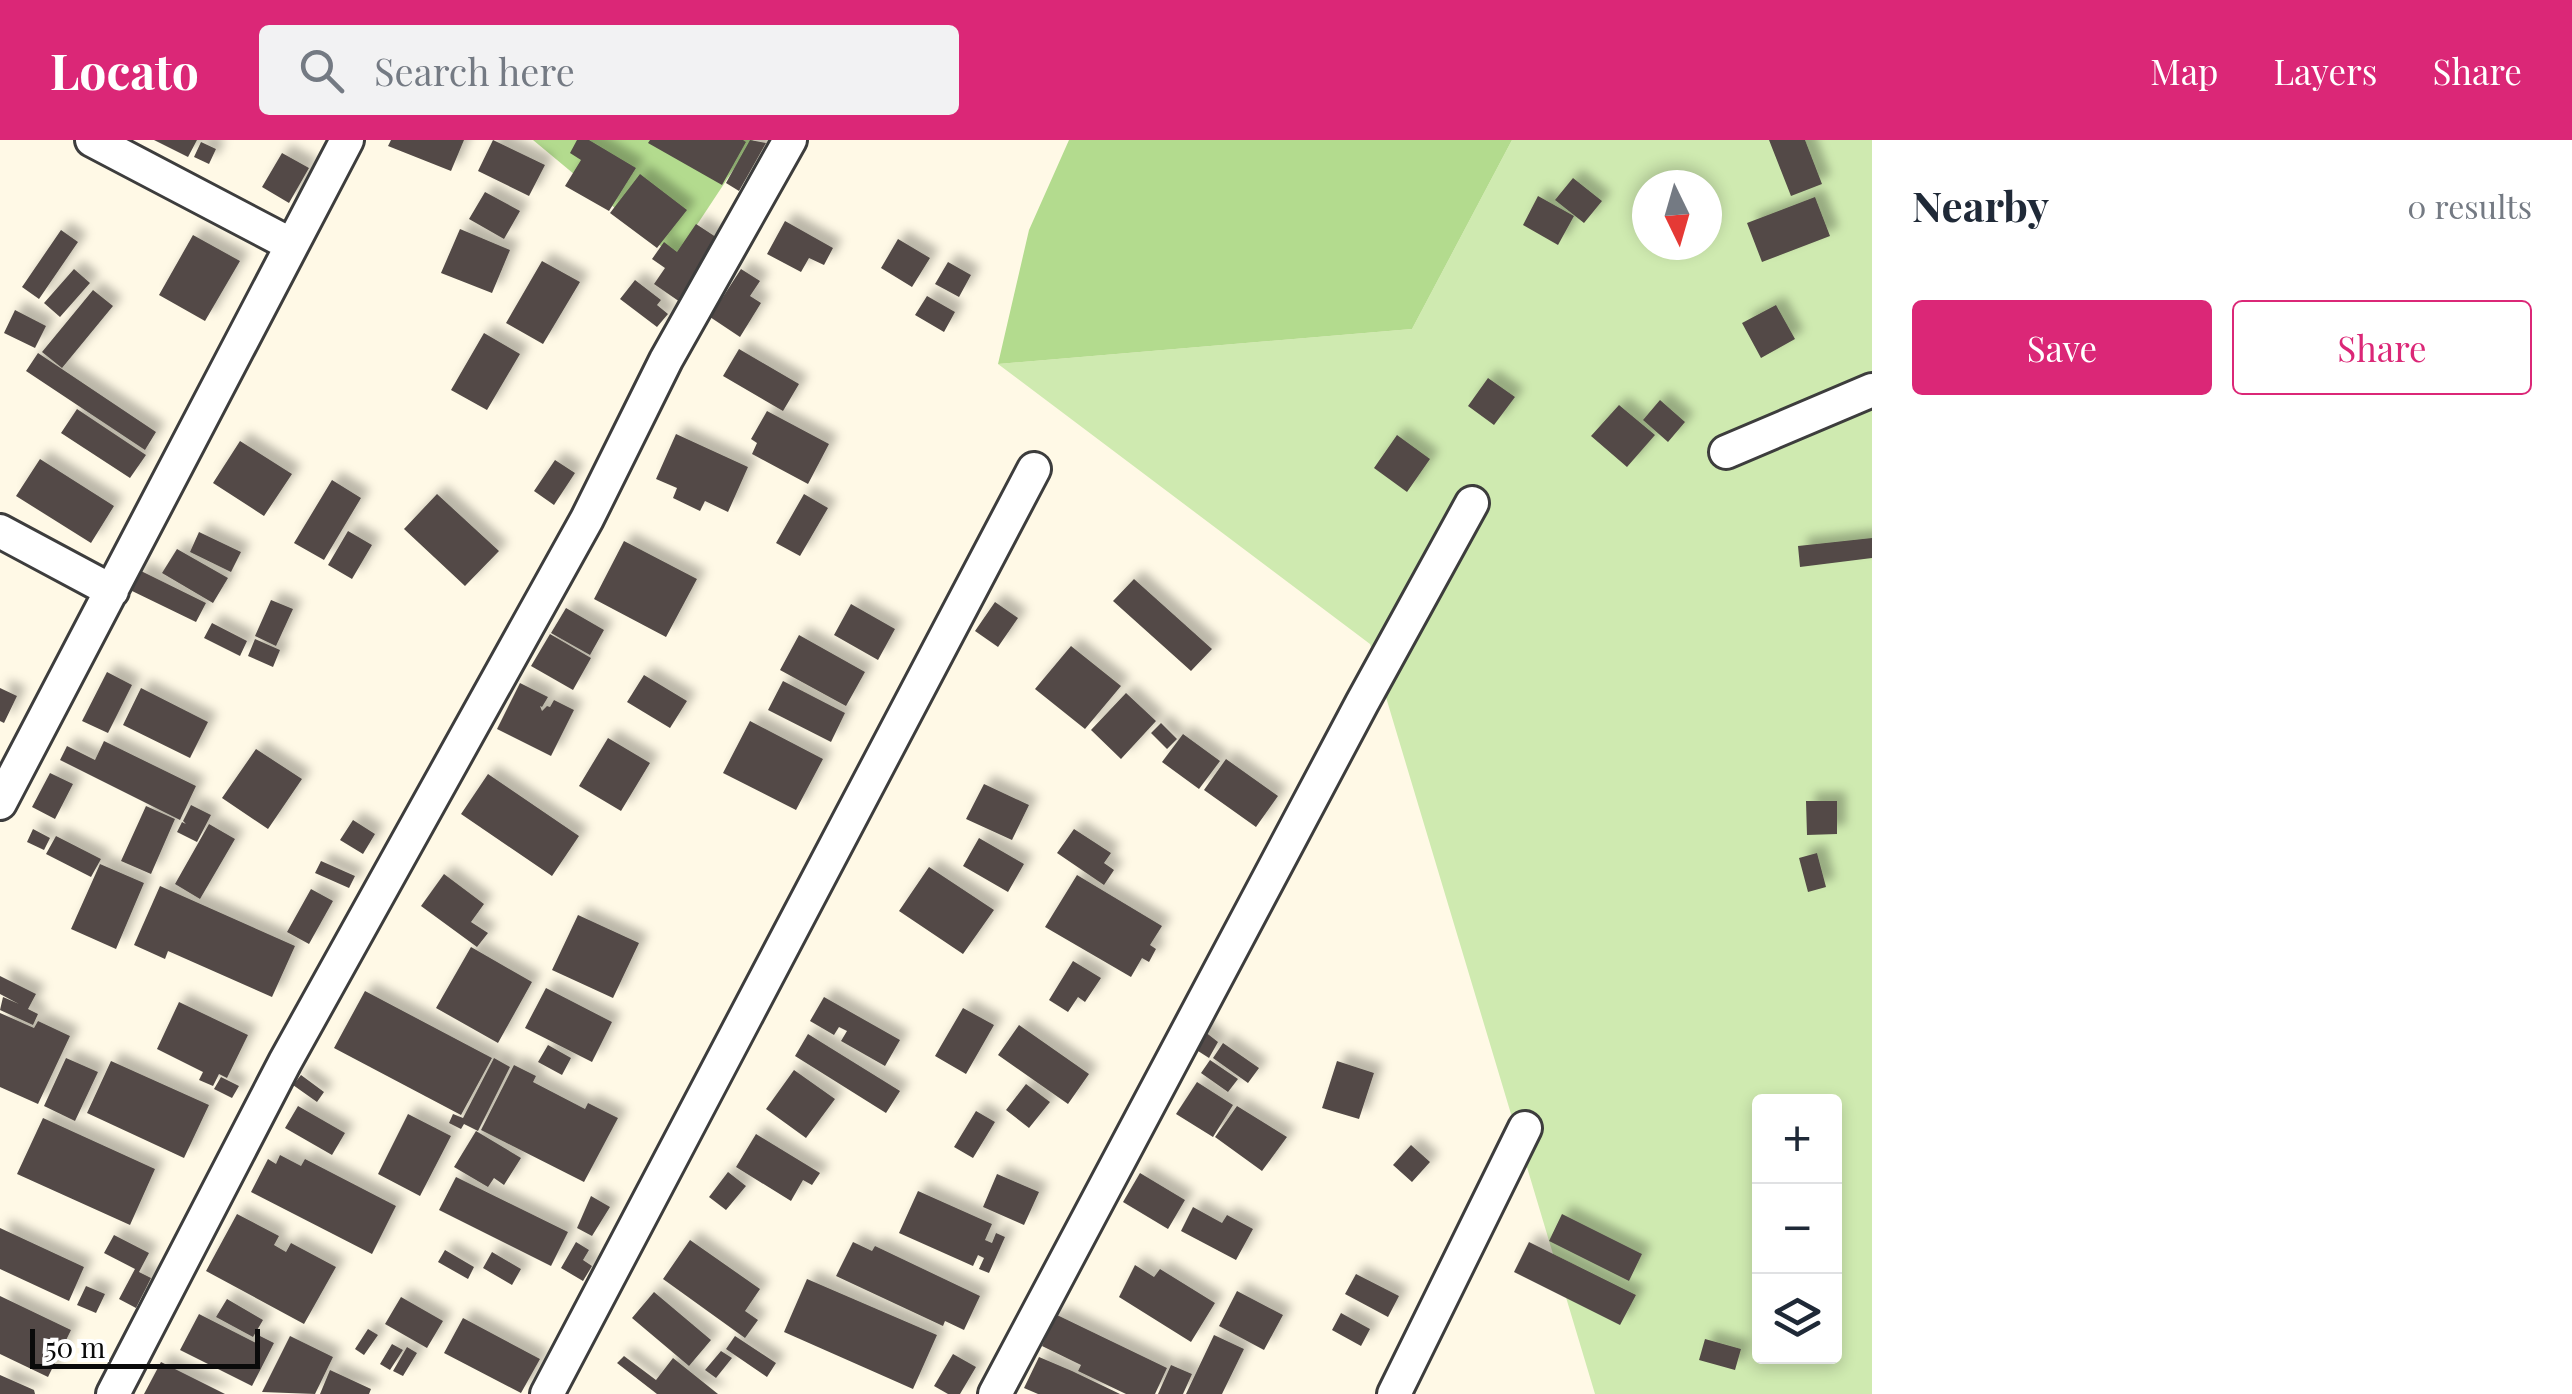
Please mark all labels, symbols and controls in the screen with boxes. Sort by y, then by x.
search box [259,25,959,115]
text: Locato [50,38,199,102]
icon: search [294,43,349,98]
text: Search here [374,45,575,96]
text: Map [2150,47,2218,94]
text: Layers [2273,47,2378,94]
text: Share [2433,47,2522,94]
north arrow [1632,170,1722,260]
text: Nearby [1912,177,2049,233]
text: 0 results [2407,184,2532,227]
button: Save [1912,300,2212,395]
button: Share [2232,300,2532,395]
map controls [1752,1094,1842,1364]
button: + [1752,1094,1842,1184]
button: − [1752,1184,1842,1274]
button: layers [1752,1274,1842,1364]
scale bar [30,1324,260,1368]
text: 50 m [45,1328,105,1365]

